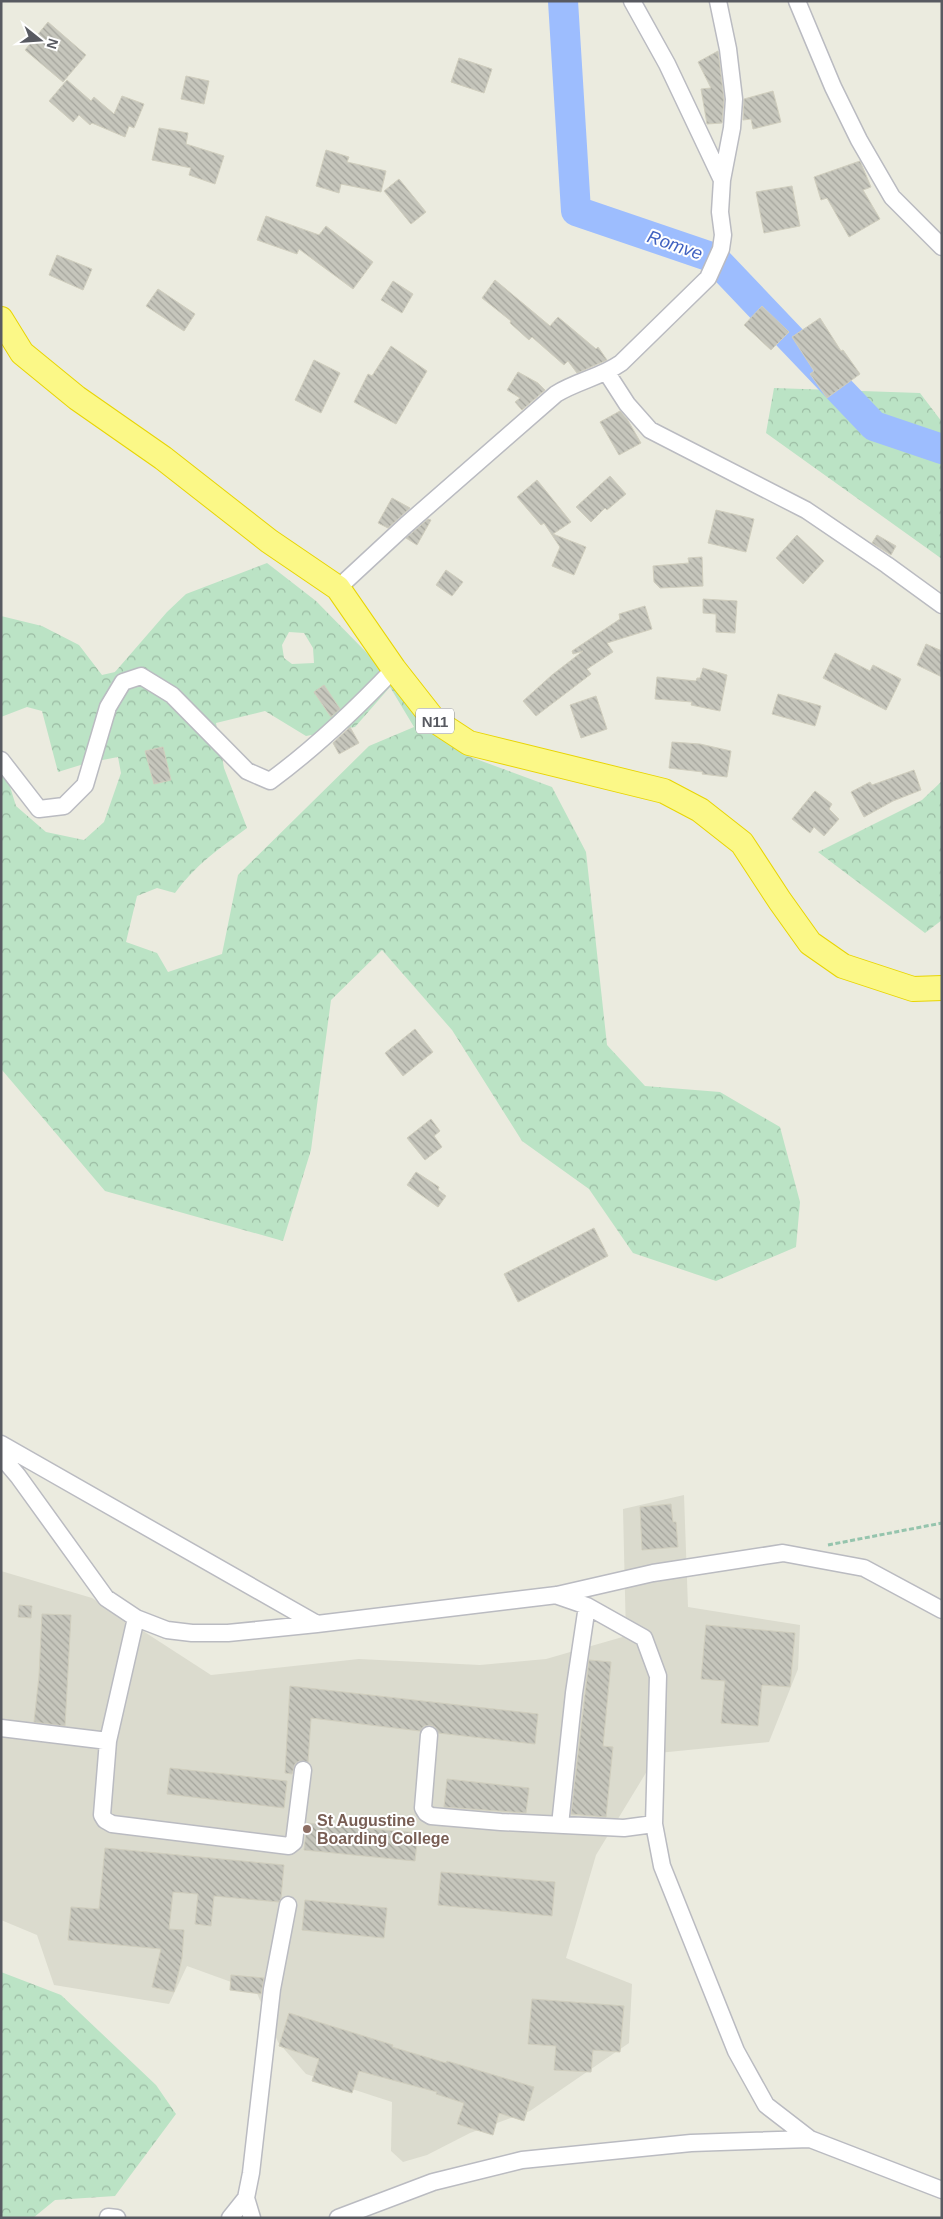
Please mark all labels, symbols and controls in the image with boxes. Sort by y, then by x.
north arrow [15,15,65,65]
text: N [43,37,62,51]
water label: Romve [645,226,705,264]
road number: N11 [416,708,454,734]
place label: St Augustine Boarding College [317,1812,450,1847]
marker: St Augustine Boarding College [301,1823,313,1835]

